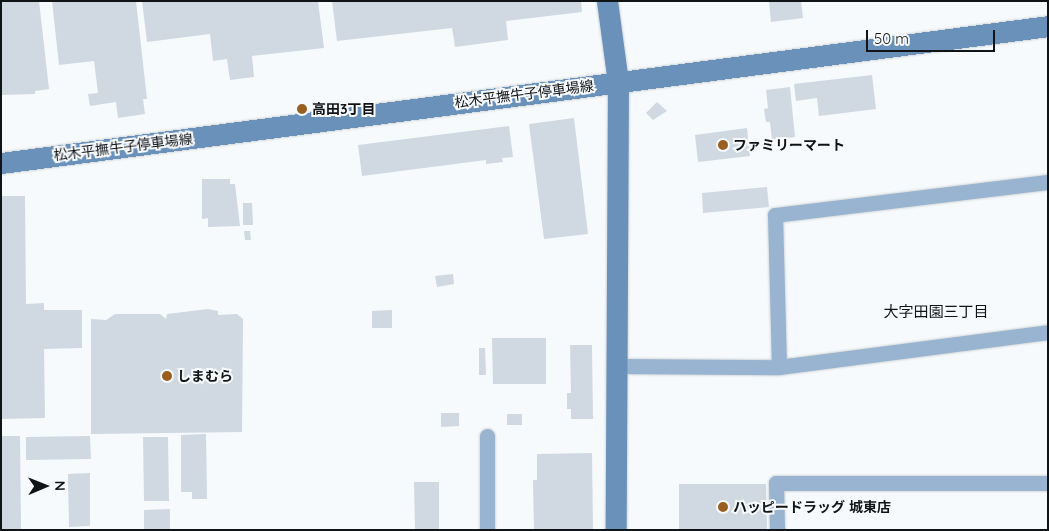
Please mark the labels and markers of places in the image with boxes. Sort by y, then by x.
place label: 高田3丁目 [312,101,376,117]
marker: 高田3丁目 [296,103,308,115]
place label: ファミリーマート [733,137,845,153]
marker: ファミリーマート [717,139,729,151]
place label: しまむら [177,368,233,384]
marker: しまむら [161,370,173,382]
place label: ハッピードラッグ 城東店 [733,499,891,515]
marker: ハッピードラッグ 城東店 [717,501,729,513]

